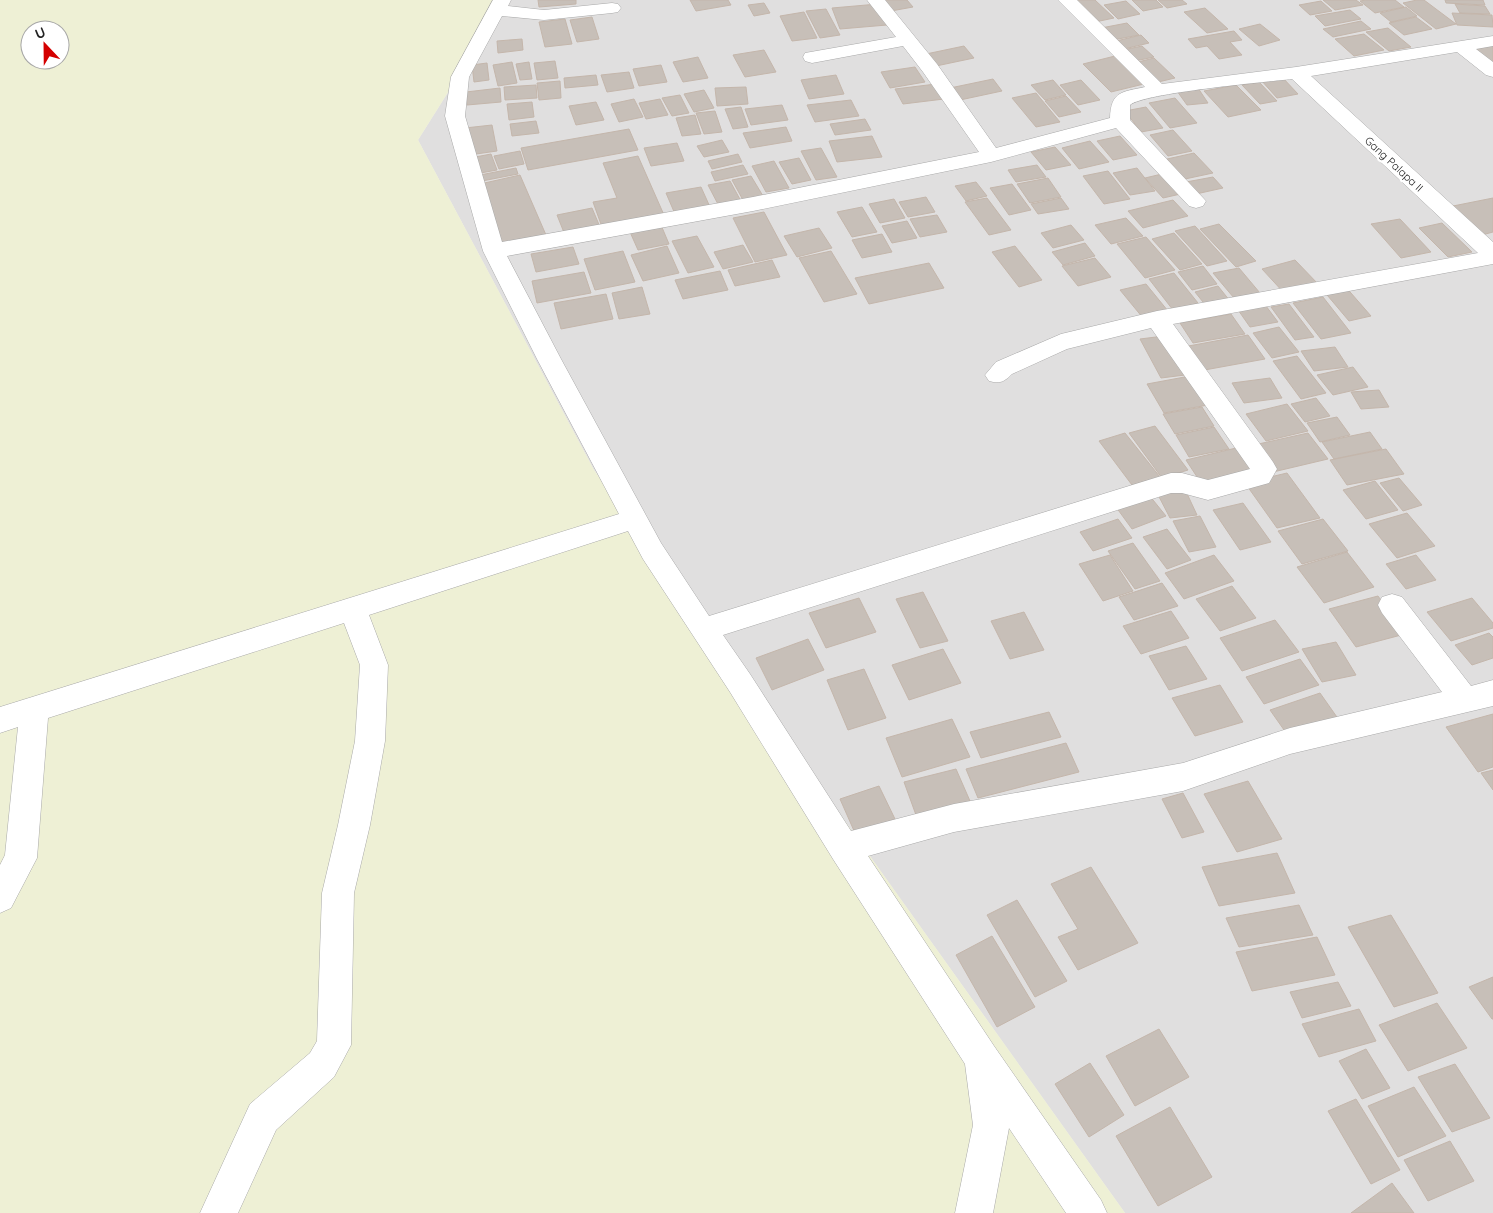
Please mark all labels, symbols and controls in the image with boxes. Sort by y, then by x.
north arrow [20,20,70,70]
text: U [32,23,48,43]
street label: Gang Palapa II [1362,133,1426,195]

